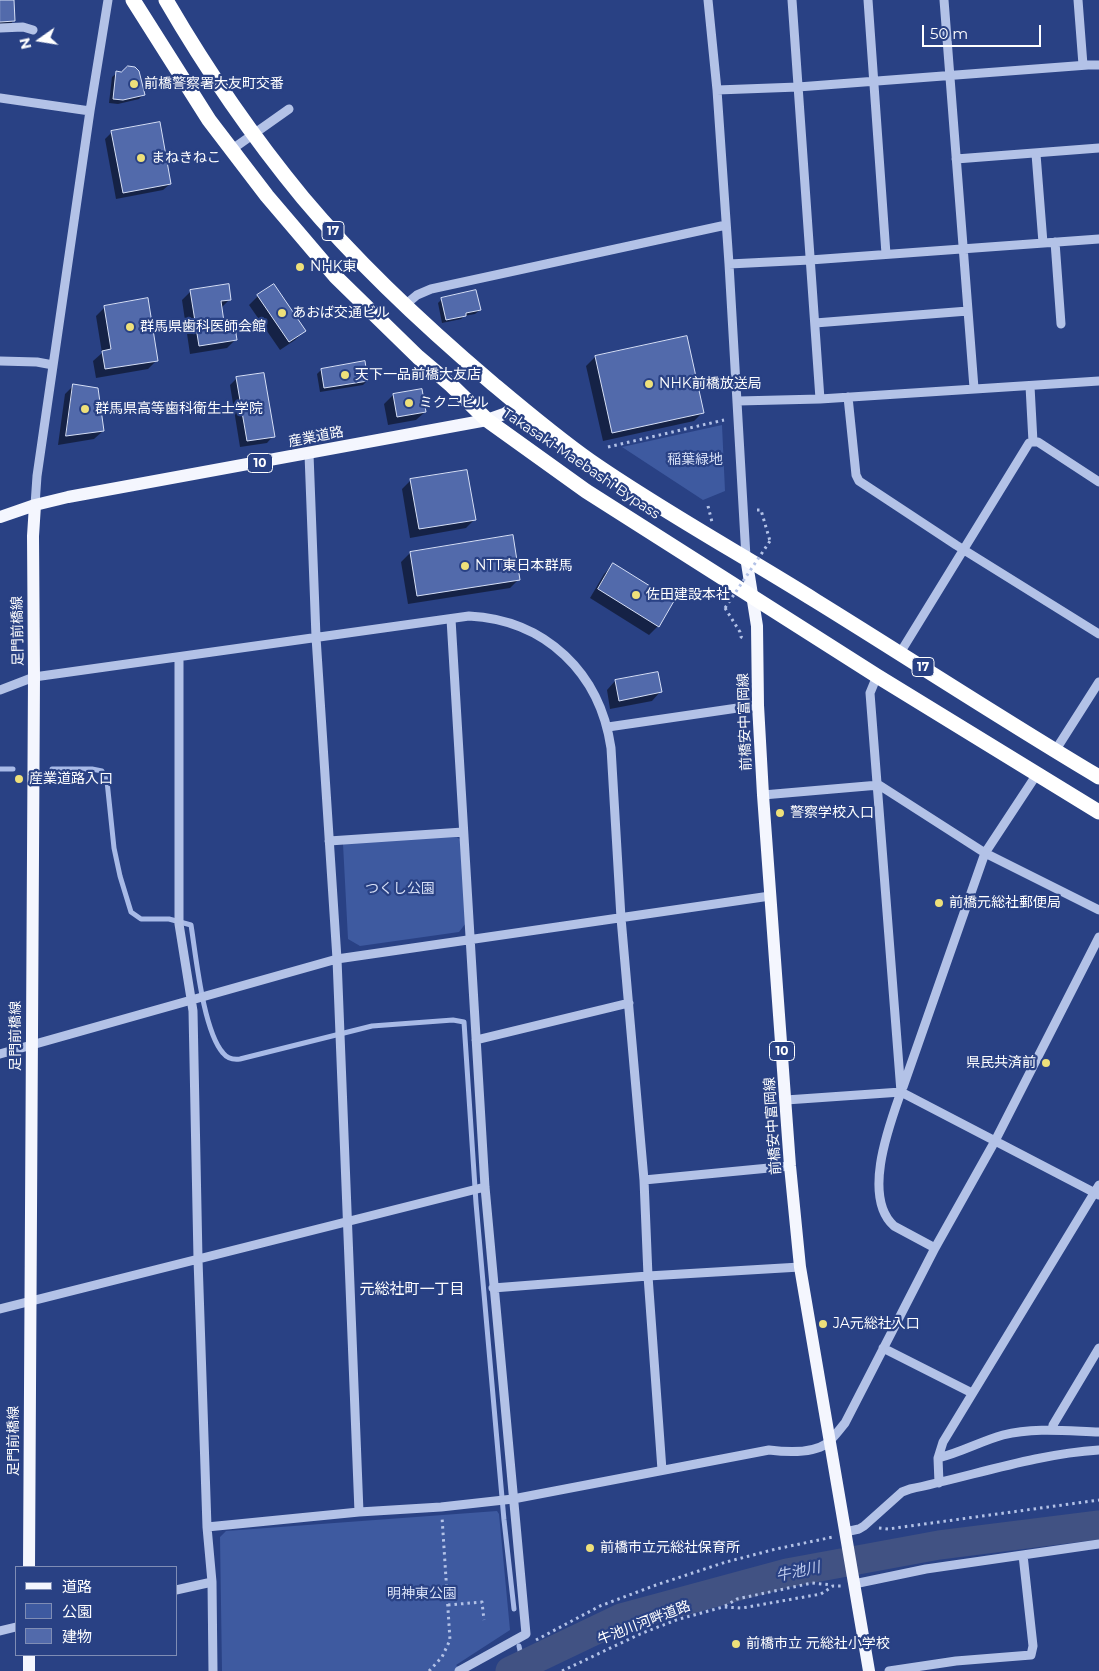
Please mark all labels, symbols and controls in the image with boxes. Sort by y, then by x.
north arrow [15,15,65,65]
scale bar [924,15,1043,47]
text: 50 m [930,24,968,43]
text: N [15,36,35,51]
place label: 前橋警察署大友町交番 [144,76,284,92]
marker: 前橋警察署大友町交番 [128,78,140,90]
place label: まねきねこ [151,150,221,166]
marker: まねきねこ [135,152,147,164]
road number: 17 [322,222,344,240]
place label: NHK東 [310,259,357,275]
marker: NHK東 [294,261,306,273]
place label: あおば交通ビル [292,305,390,321]
marker: あおば交通ビル [276,307,288,319]
place label: 群馬県歯科医師会館 [140,319,266,335]
marker: 群馬県歯科医師会館 [124,321,136,333]
place label: 天下一品前橋大友店 [355,367,481,383]
marker: 天下一品前橋大友店 [339,369,351,381]
place label: NHK前橋放送局 [659,376,762,392]
marker: NHK前橋放送局 [643,378,655,390]
place label: ミクニビル [419,395,489,411]
marker: ミクニビル [403,397,415,409]
place label: 群馬県高等歯科衛生士学院 [95,401,263,417]
marker: 群馬県高等歯科衛生士学院 [79,403,91,415]
street label: Takasaki-Maebashi Bypass [499,405,663,523]
street label: 産業道路 [287,423,345,451]
park label: 稲葉緑地 [667,452,723,468]
road number: 10 [248,453,272,472]
place label: NTT東日本群馬 [475,558,573,574]
marker: NTT東日本群馬 [459,560,471,572]
place label: 佐田建設本社 [646,587,730,603]
marker: 佐田建設本社 [630,589,642,601]
street label: 足門前橋線 [9,596,27,666]
road number: 17 [912,658,934,676]
street label: 前橋安中富岡線 [735,673,755,771]
place label: 産業道路入口 [29,771,113,787]
marker: 産業道路入口 [13,773,25,785]
place label: 警察学校入口 [790,805,874,821]
marker: 警察学校入口 [774,807,786,819]
park label: つくし公園 [365,881,435,897]
place label: 前橋元総社郵便局 [949,895,1061,911]
marker: 前橋元総社郵便局 [933,897,945,909]
street label: 足門前橋線 [8,1001,24,1071]
road number: 10 [770,1042,794,1060]
place label: 県民共済前 [966,1055,1036,1071]
marker: 県民共済前 [1040,1057,1052,1069]
street label: 前橋安中富岡線 [761,1077,785,1175]
district label: 元総社町一丁目 [360,1281,464,1299]
place label: JA元総社入口 [833,1316,920,1332]
marker: JA元総社入口 [817,1318,829,1330]
street label: 足門前橋線 [6,1406,22,1476]
place label: 前橋市立元総社保育所 [600,1540,740,1556]
marker: 前橋市立元総社保育所 [584,1542,596,1554]
water label: 牛池川 [774,1559,822,1585]
legend [15,1566,178,1656]
text: 道路 [62,1577,92,1596]
park label: 明神東公園 [387,1586,457,1602]
street label: 牛池川河畔道路 [595,1598,693,1648]
text: 公園 [62,1602,92,1621]
text: 建物 [62,1627,92,1646]
place label: 前橋市立 元総社小学校 [746,1636,890,1652]
marker: 前橋市立 元総社小学校 [730,1638,742,1650]

